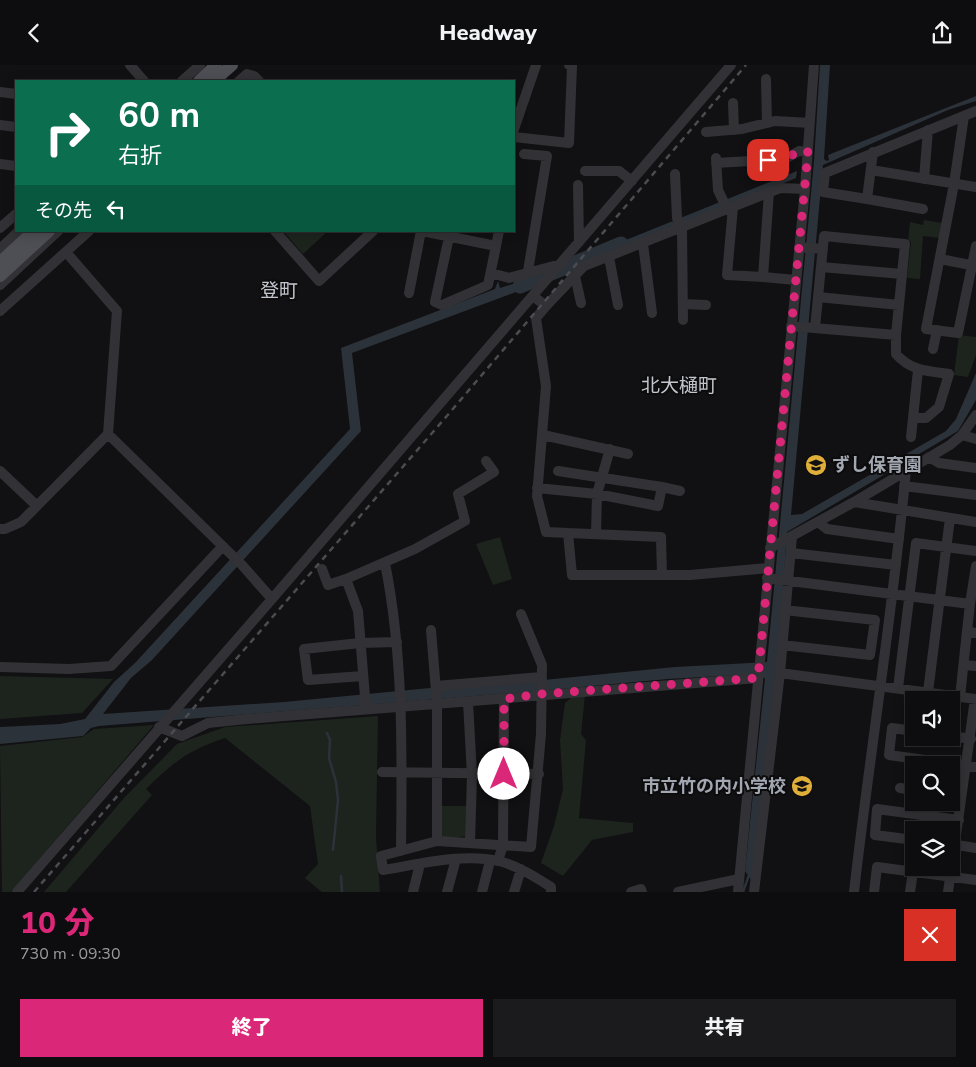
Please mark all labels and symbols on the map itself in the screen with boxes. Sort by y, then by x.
pin [747,139,789,181]
district label: 登町 [260,278,298,304]
district label: 北大樋町 [641,373,717,399]
school or university icon: ずし保育園 [804,453,828,477]
place label: ずし保育園 [832,453,922,477]
position arrow [477,747,529,799]
place label: 市立竹の内小学校 [642,774,786,798]
school or university icon: 市立竹の内小学校 [790,774,814,798]

